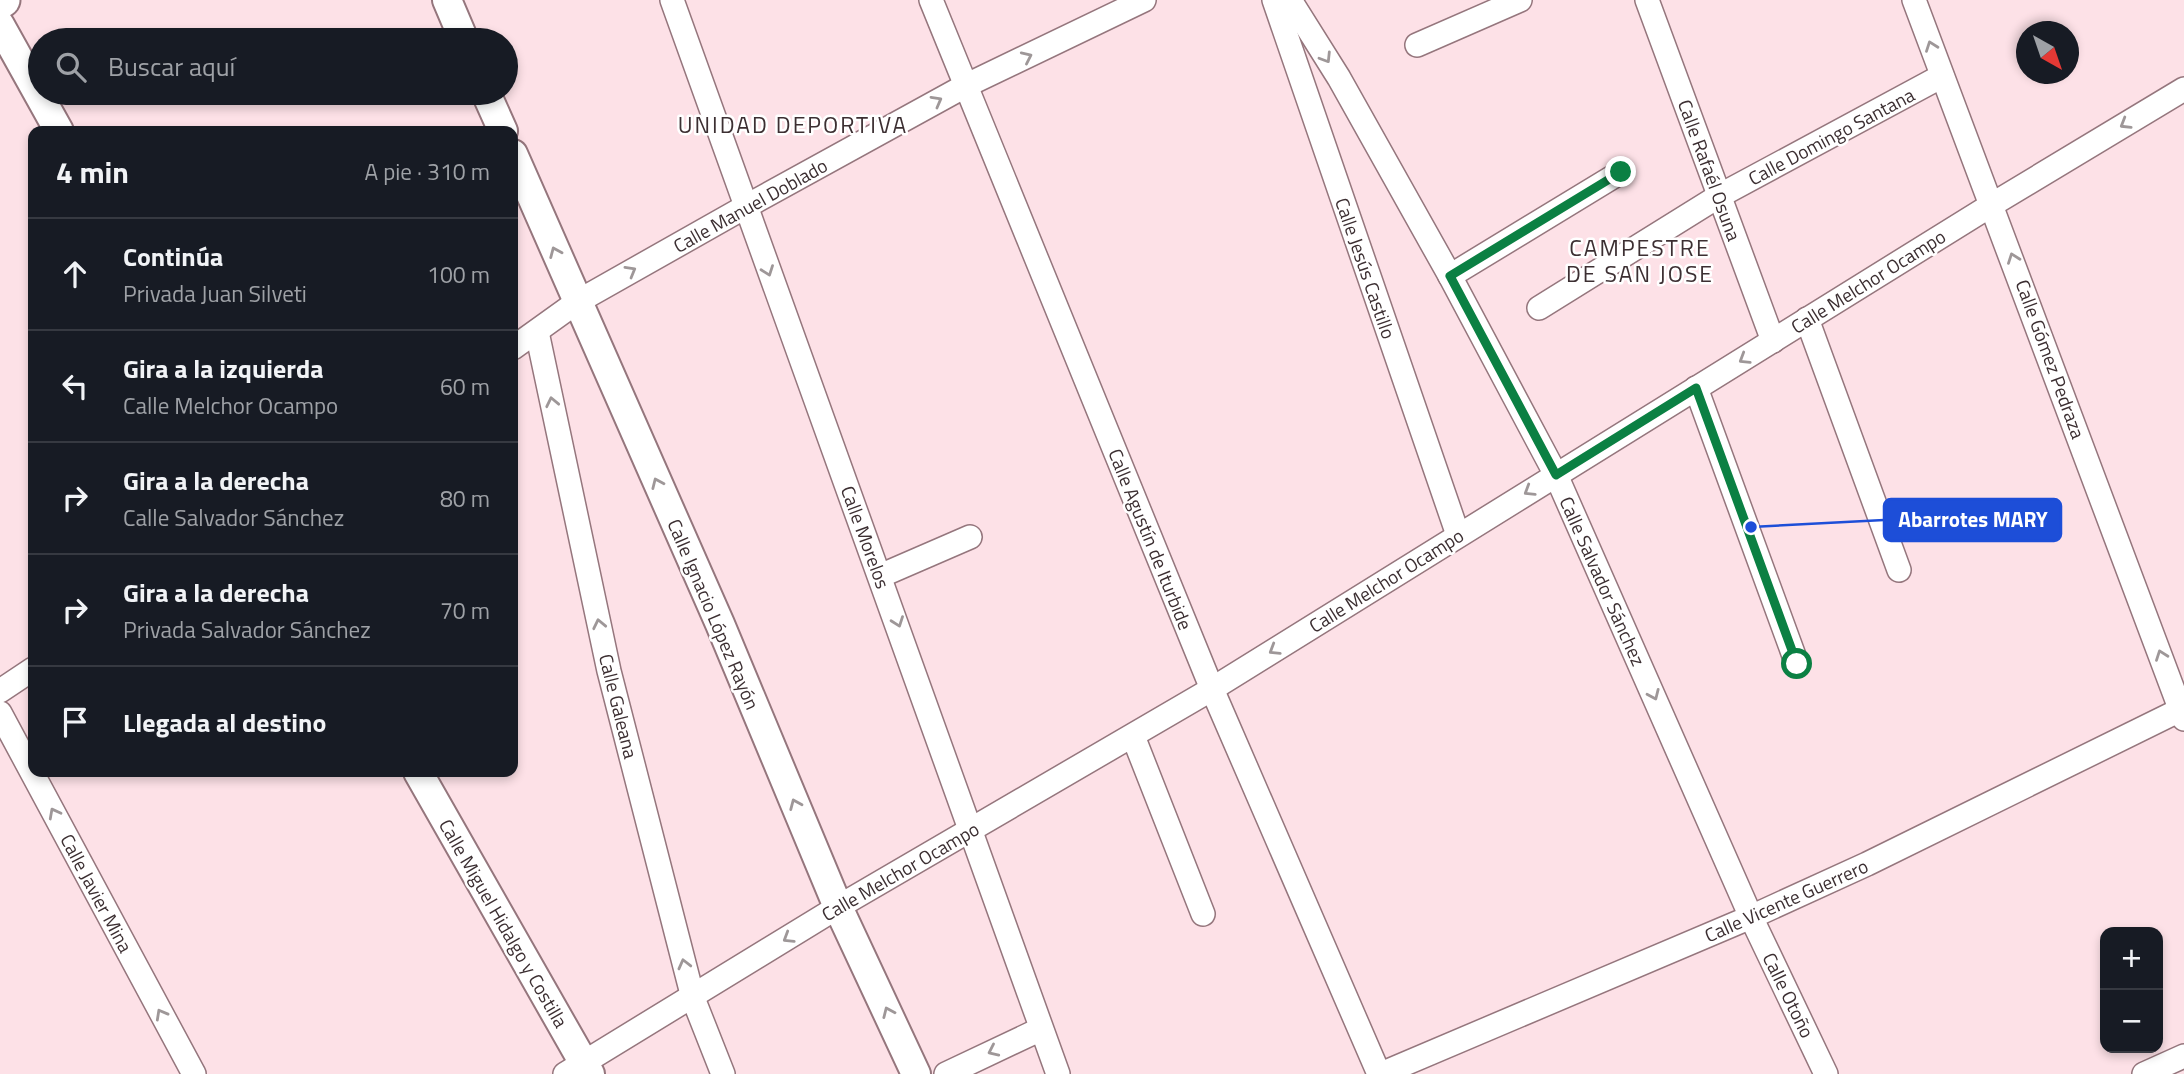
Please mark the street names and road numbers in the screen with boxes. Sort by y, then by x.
street label: Calle Domingo Santana [1743,80,1920,192]
street label: Calle Rafaél Osuna [1671,95,1749,245]
street label: Calle Manuel Doblado [667,150,833,260]
street label: Calle Jesús Castillo [1328,193,1404,343]
street label: Calle Melchor Ocampo [1785,222,1951,340]
street label: Calle Gómez Pedraza [2009,275,2093,443]
street label: Calle Agustín de Iturbide [1101,444,1201,634]
street label: Calle Morelos [834,482,898,593]
street label: Calle Salvador Sánchez [1553,492,1653,670]
street label: Calle Ignacio López Rayón [661,514,767,714]
street label: Calle Melchor Ocampo [1303,521,1469,639]
street label: Calle Galeana [592,651,646,762]
street label: Calle Miguel Hidalgo y Costilla [432,813,576,1033]
street label: Calle Melchor Ocampo [816,814,984,928]
street label: Calle Javier Mina [53,828,141,958]
street label: Calle Vicente Guerrero [1700,851,1872,949]
street label: Calle Otoño [1756,947,1822,1043]

